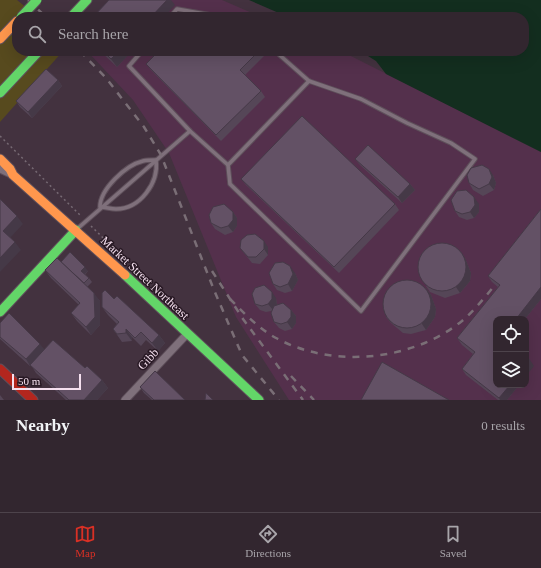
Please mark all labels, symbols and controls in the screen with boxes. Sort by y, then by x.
search box [12,12,529,56]
icon: search [26,23,48,45]
text: Search here [58,26,128,42]
street label: Market Street Northeast [98,234,192,323]
map controls [493,316,529,388]
button: locate [493,316,529,352]
street label: Gibb [135,345,161,373]
button: layers [493,352,529,388]
scale bar [12,372,81,391]
text: 50 m [18,375,40,387]
text: Nearby [16,416,70,435]
text: 0 results [481,418,525,433]
tab: Map [74,523,96,559]
tab: Directions [245,523,291,559]
tab: Saved [440,523,467,559]

